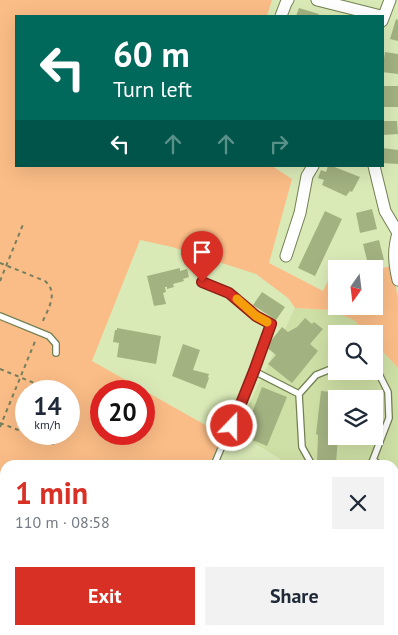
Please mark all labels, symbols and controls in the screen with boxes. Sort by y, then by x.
text: 60 m [113,31,190,77]
icon: left [30,35,95,100]
text: Turn left [113,75,192,103]
icon: left [106,130,134,158]
icon: ahead [159,130,187,158]
icon: ahead [212,130,240,158]
icon: right [265,130,293,158]
pin [181,231,223,282]
icon: arrive [188,238,216,266]
north arrow [328,260,382,315]
map controls [328,260,383,445]
button: search [328,325,383,380]
speed limit sign: 20 [90,380,155,445]
text: 14 [33,390,62,422]
button: layers [328,390,383,445]
position arrow [205,399,257,451]
text: km/h [34,417,61,432]
text: 1 min [15,473,88,512]
button: close [332,477,384,529]
text: 110 m · 08:58 [15,512,110,532]
button: Exit [15,567,195,625]
button: Share [205,567,384,625]

